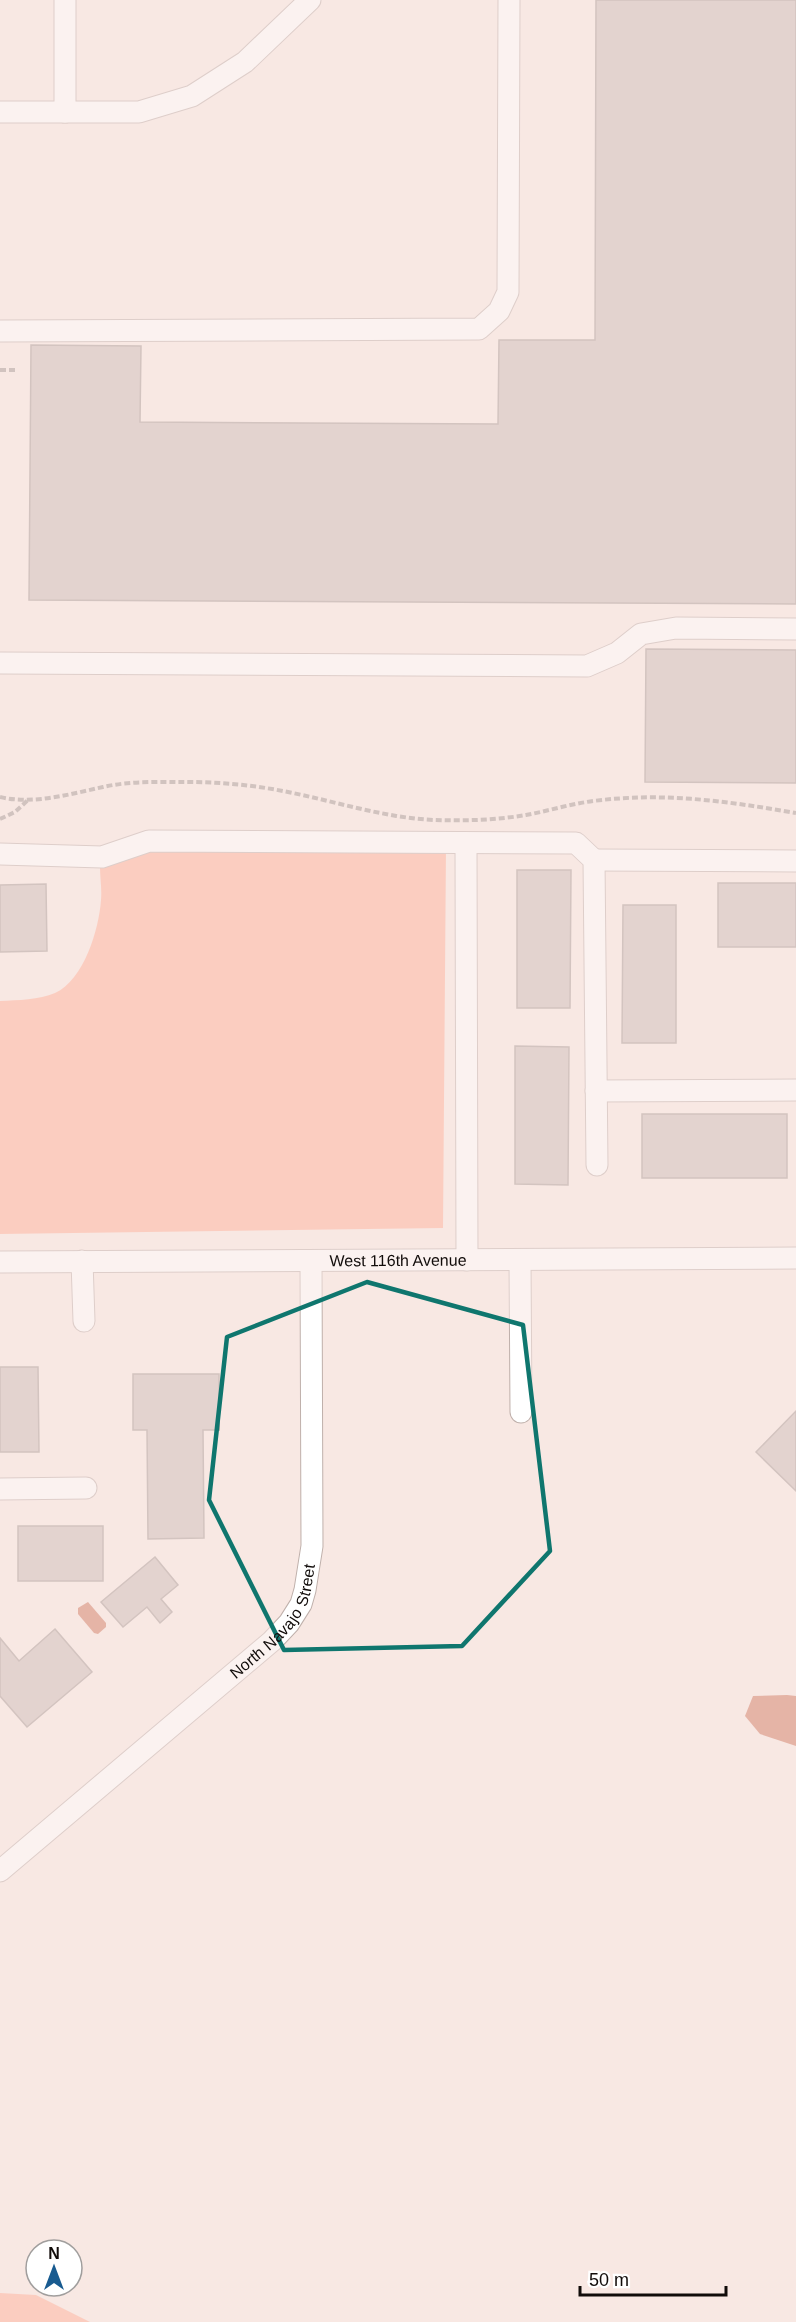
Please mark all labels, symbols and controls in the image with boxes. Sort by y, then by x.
street label: West 116th Avenue [329,1251,467,1269]
street label: North Navajo Street [226,1562,318,1681]
north arrow [24,2238,84,2298]
text: N [48,2245,60,2262]
scale bar [580,2259,726,2297]
text: 50 m [589,2270,629,2290]

